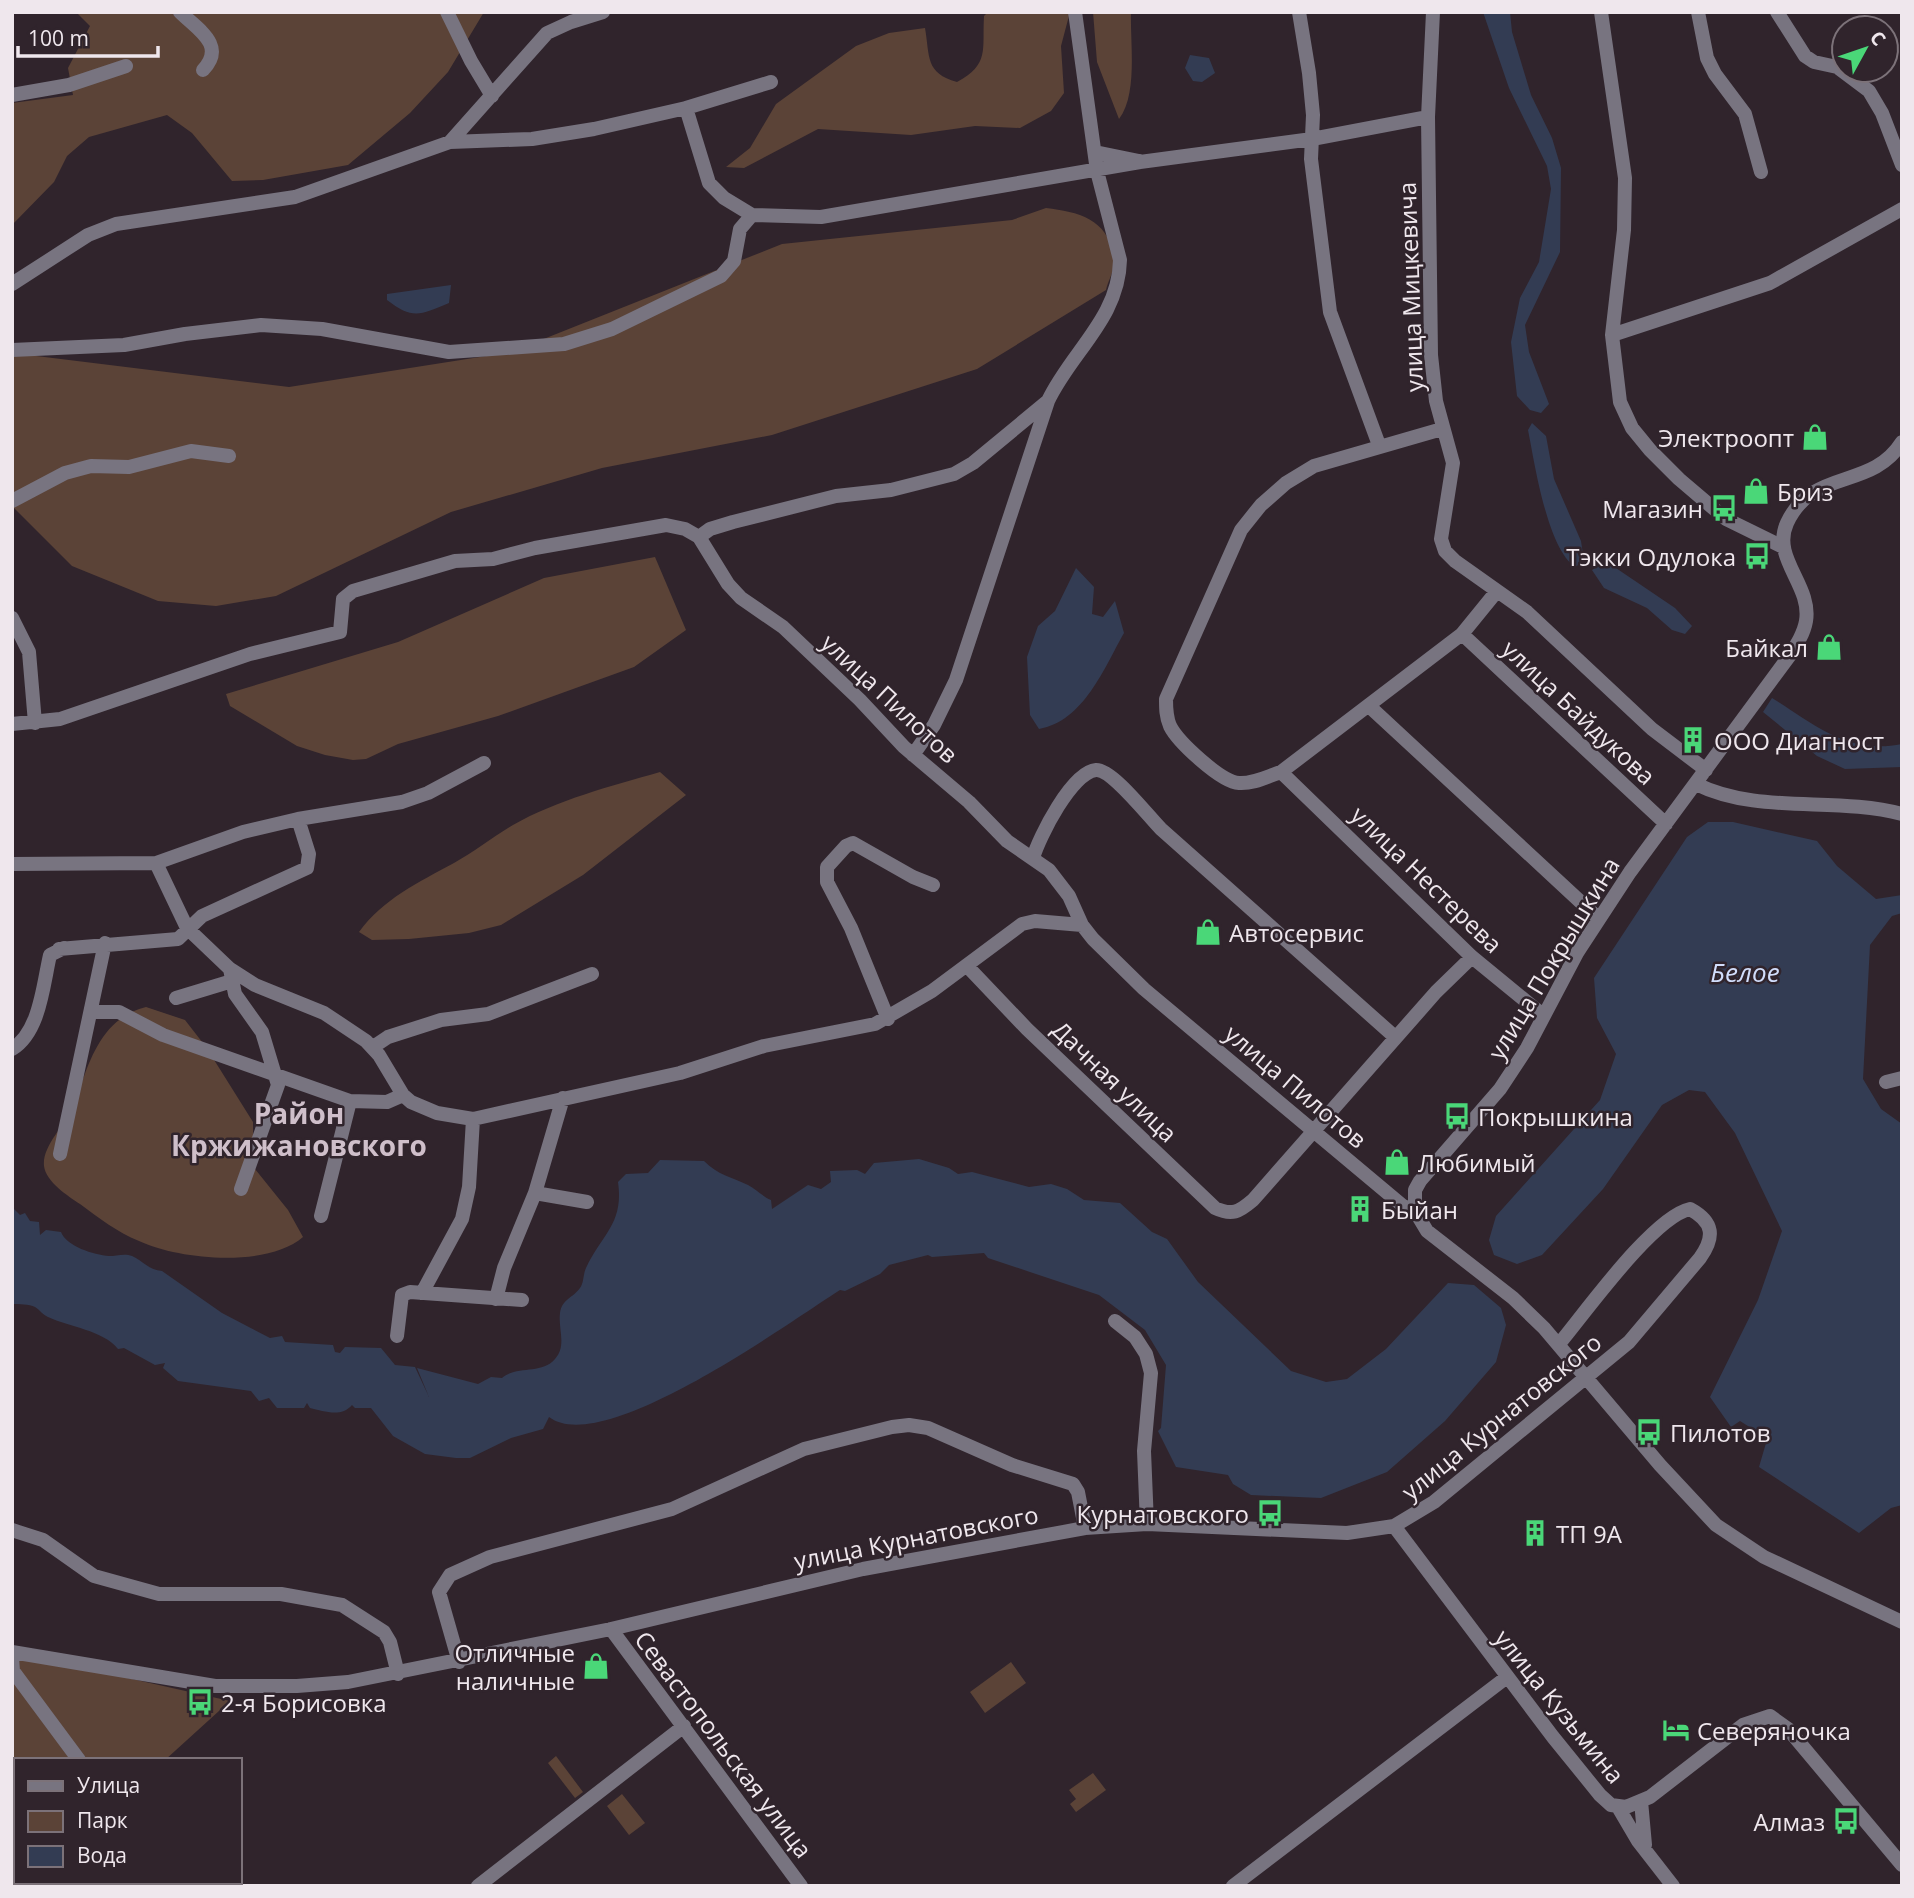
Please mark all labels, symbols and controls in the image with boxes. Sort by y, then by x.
scale bar [18,14,158,58]
north arrow [1830,14,1900,84]
text: 100 m [28,24,89,52]
text: С [1864,25,1892,51]
street label: улица Мицкевича [1390,181,1430,393]
place label: Электроопт [1658,421,1794,454]
shop icon: Электроопт [1800,422,1830,452]
place label: Бриз [1777,475,1833,508]
shop icon: Бриз [1741,476,1771,506]
place label: Магазин [1602,492,1703,525]
bus stop icon: Магазин [1709,493,1739,523]
place label: Тэкки Одулока [1566,540,1736,573]
bus stop icon: Тэкки Одулока [1742,541,1772,571]
street label: улица Пилотов [814,626,966,770]
place label: Байкал [1725,631,1808,664]
street label: улица Байдукова [1495,632,1663,792]
shop icon: Байкал [1814,632,1844,662]
place label: ООО Диагност [1714,724,1884,757]
building icon: ООО Диагност [1678,725,1708,755]
street label: улица Нестерева [1344,798,1510,960]
street label: улица Покрышкина [1479,851,1627,1065]
place label: Автосервис [1229,916,1364,949]
shop icon: Автосервис [1193,917,1223,947]
water label: Белое [1710,954,1780,990]
street label: Дачная улица [1045,1013,1185,1149]
street label: улица Пилотов [1218,1017,1374,1155]
district label: Район Кржижановского [171,1094,427,1164]
place label: Покрышкина [1478,1100,1633,1133]
bus stop icon: Покрышкина [1442,1101,1472,1131]
place label: Любимый [1418,1146,1536,1179]
shop icon: Любимый [1382,1147,1412,1177]
place label: Быйан [1381,1193,1458,1226]
building icon: Быйан [1345,1194,1375,1224]
street label: улица Курнатовского [1394,1325,1608,1507]
place label: Пилотов [1670,1416,1770,1449]
bus stop icon: Пилотов [1634,1417,1664,1447]
street label: улица Курнатовского [791,1497,1041,1577]
place label: Курнатовского [1077,1497,1249,1530]
bus stop icon: Курнатовского [1255,1498,1285,1528]
place label: ТП 9А [1556,1517,1623,1550]
building icon: ТП 9А [1520,1518,1550,1548]
street label: улица Кузьмина [1488,1622,1632,1790]
street label: Севастопольская улица [628,1624,820,1864]
place label: Отличные наличные [454,1636,575,1697]
shop icon: Отличные наличные [581,1651,611,1681]
place label: 2-я Борисовка [221,1686,386,1719]
bus stop icon: 2-я Борисовка [185,1687,215,1717]
place label: Северяночка [1697,1714,1851,1747]
hotel icon: Северяночка [1661,1715,1691,1745]
legend [14,1758,242,1884]
text: Улица [77,1771,140,1799]
place label: Алмаз [1754,1805,1825,1838]
text: Парк [77,1806,128,1834]
bus stop icon: Алмаз [1831,1806,1861,1836]
text: Вода [77,1841,127,1869]

